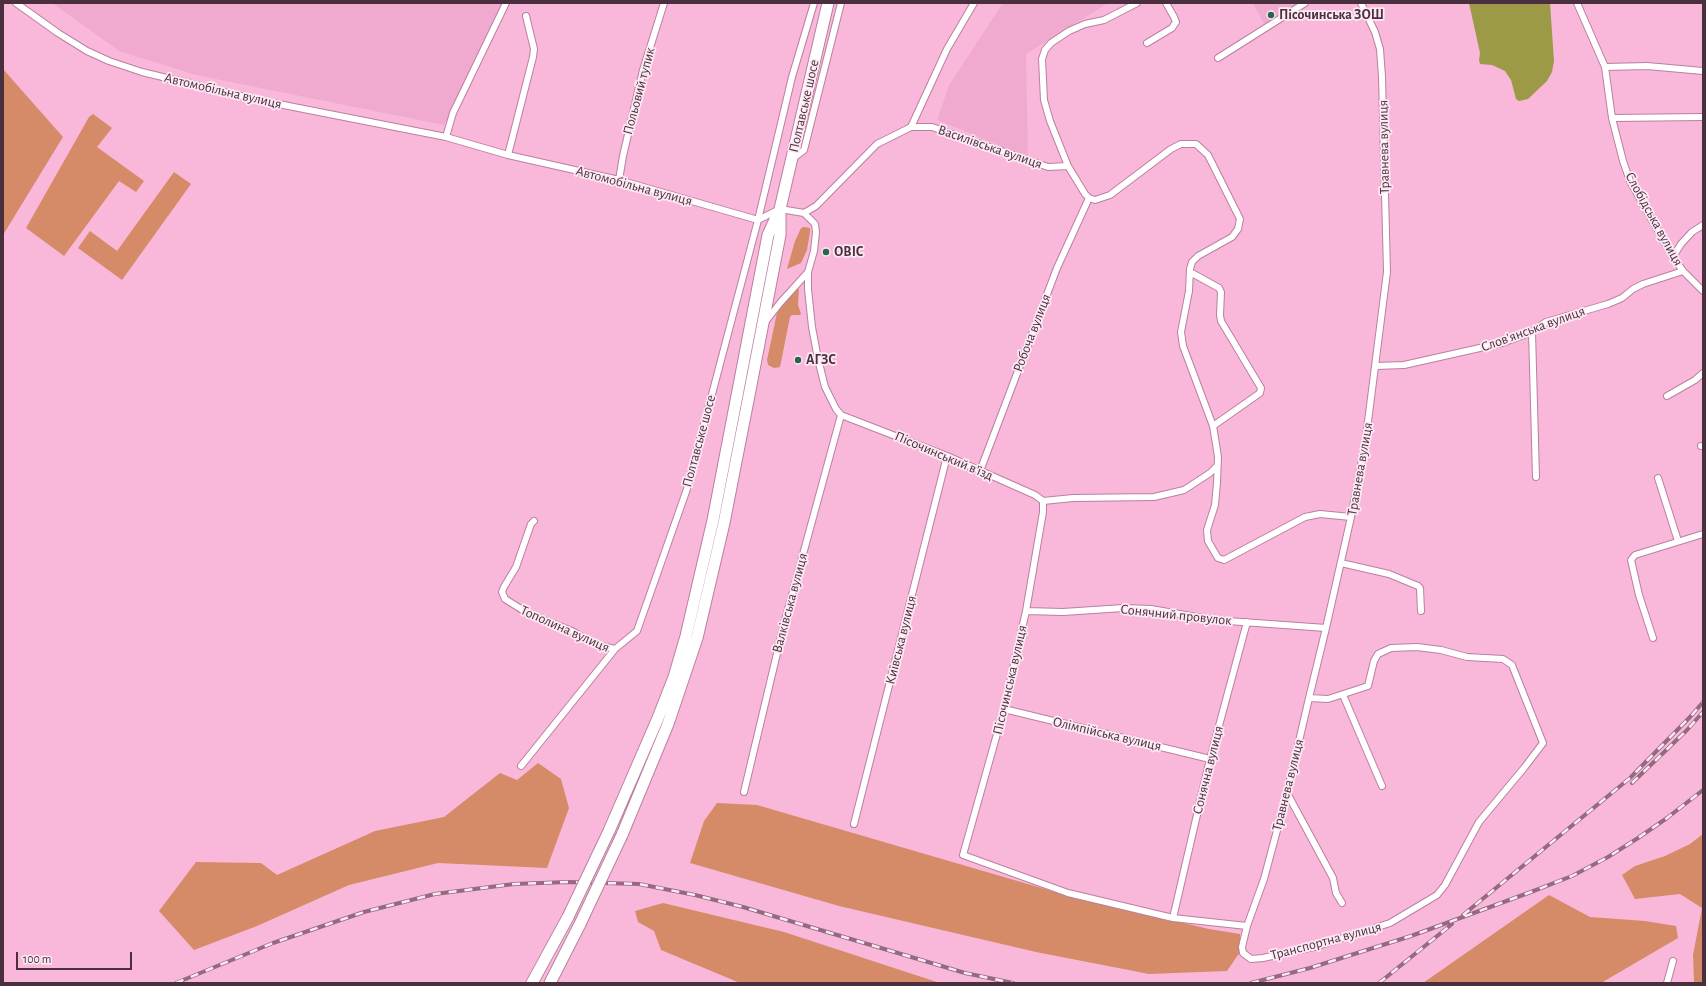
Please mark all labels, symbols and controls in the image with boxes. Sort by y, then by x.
place label: Пісочинська ЗОШ [1279,7,1384,23]
marker: Пісочинська ЗОШ [1266,10,1276,20]
street label: Польовий тупик [619,45,659,137]
street label: Полтавське шосе [785,58,823,154]
street label: Автомобільна вулиця [163,69,283,113]
street label: Травнева вулиця [1375,100,1393,194]
street label: Василівська вулиця [936,121,1044,173]
street label: Автомобільна вулиця [574,162,694,210]
street label: Слобідська вулиця [1621,169,1687,269]
place label: ОВІС [834,244,864,260]
marker: ОВІС [821,247,831,257]
street label: Робоча вулиця [1009,292,1055,374]
street label: Слов’янська вулиця [1479,302,1587,356]
place label: АГЗС [806,352,836,368]
marker: АГЗС [793,355,803,365]
street label: Полтавське шосе [679,393,719,489]
street label: Травнева вулиця [1344,421,1376,517]
street label: Пісочинський в’їзд [892,428,996,484]
street label: Валківська вулиця [769,551,811,655]
street label: Київська вулиця [882,594,920,686]
street label: Сонячний провулок [1120,601,1232,629]
street label: Тополина вулиця [518,602,612,656]
street label: Пісочинська вулиця [989,624,1031,736]
street label: Олімпійська вулиця [1051,713,1163,755]
street label: Сонячна вулиця [1189,724,1227,816]
street label: Травнева вулиця [1268,737,1308,833]
street label: Транспортна вулиця [1269,918,1383,964]
scale bar [18,944,134,970]
text: 100 m [23,953,51,965]

